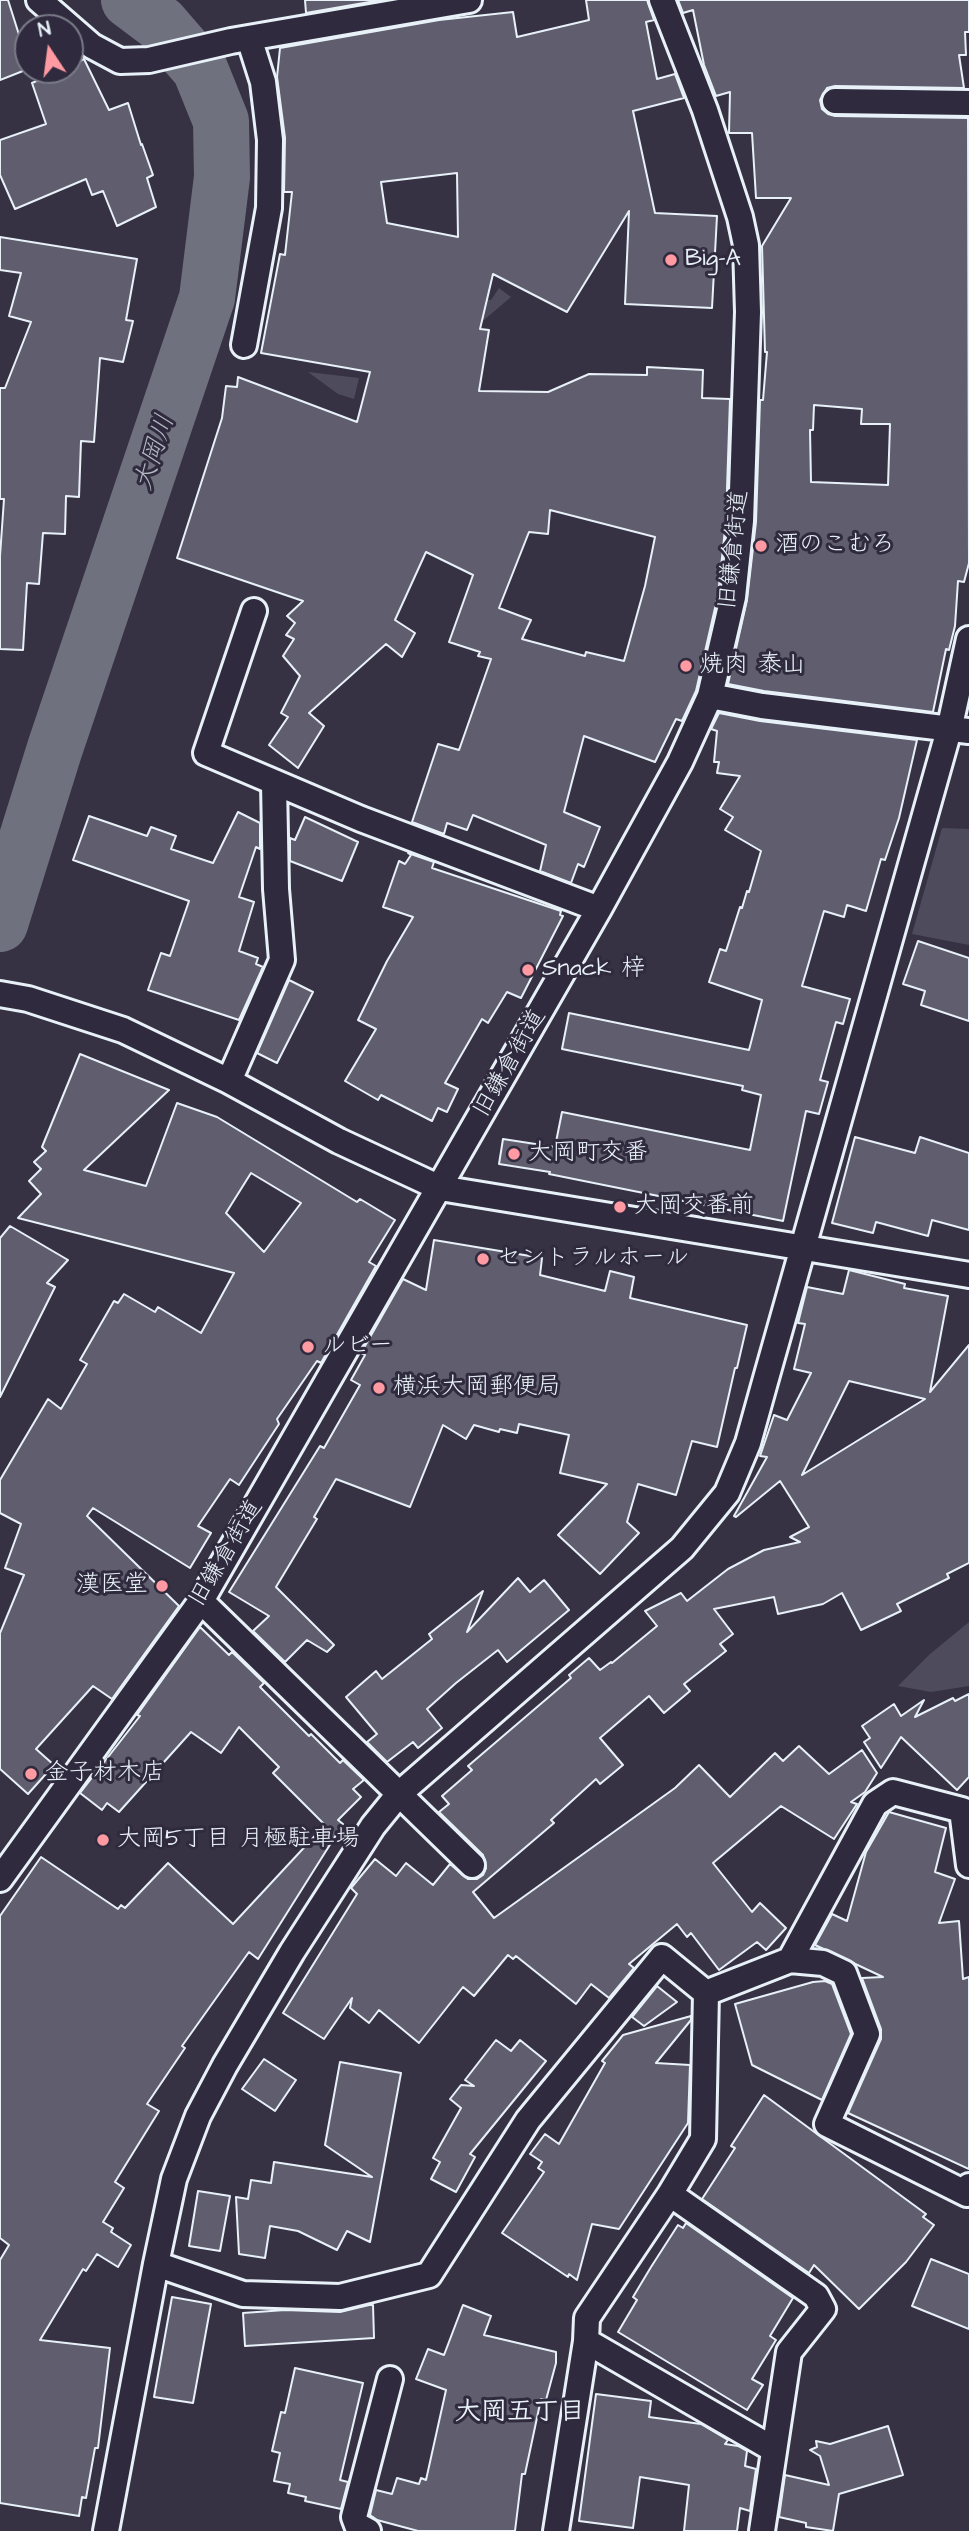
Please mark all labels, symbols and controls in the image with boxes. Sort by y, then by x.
north arrow [14,14,84,84]
text: N [36,16,53,44]
place label: Big-A [685,246,741,274]
marker: Big-A [663,252,679,268]
water label: 大岡川 [129,411,183,495]
street label: 旧鎌倉街道 [714,489,756,611]
place label: 酒のこむろ [775,532,895,560]
marker: 酒のこむろ [753,538,769,554]
place label: 焼肉 泰山 [700,652,806,680]
marker: 焼肉 泰山 [678,658,694,674]
place label: Snack 梓 [542,956,645,984]
marker: Snack 梓 [520,962,536,978]
street label: 旧鎌倉街道 [469,1005,553,1123]
place label: 大岡町交番 [528,1140,648,1168]
marker: 大岡町交番 [506,1146,522,1162]
place label: 大岡交番前 [634,1193,754,1221]
marker: 大岡交番前 [612,1199,628,1215]
place label: セントラルホール [497,1245,689,1273]
marker: セントラルホール [475,1251,491,1267]
place label: ルビー [322,1333,393,1361]
marker: ルビー [300,1339,316,1355]
place label: 横浜大岡郵便局 [393,1374,561,1402]
marker: 横浜大岡郵便局 [371,1380,387,1396]
street label: 旧鎌倉街道 [184,1495,270,1613]
place label: 漢医堂 [76,1572,148,1600]
marker: 漢医堂 [154,1578,170,1594]
place label: 金子材木店 [45,1760,165,1788]
marker: 金子材木店 [23,1766,39,1782]
place label: 大岡5丁目 月極駐車場 [117,1826,360,1854]
marker: 大岡5丁目 月極駐車場 [95,1832,111,1848]
district label: 大岡五丁目 [455,2398,585,2430]

